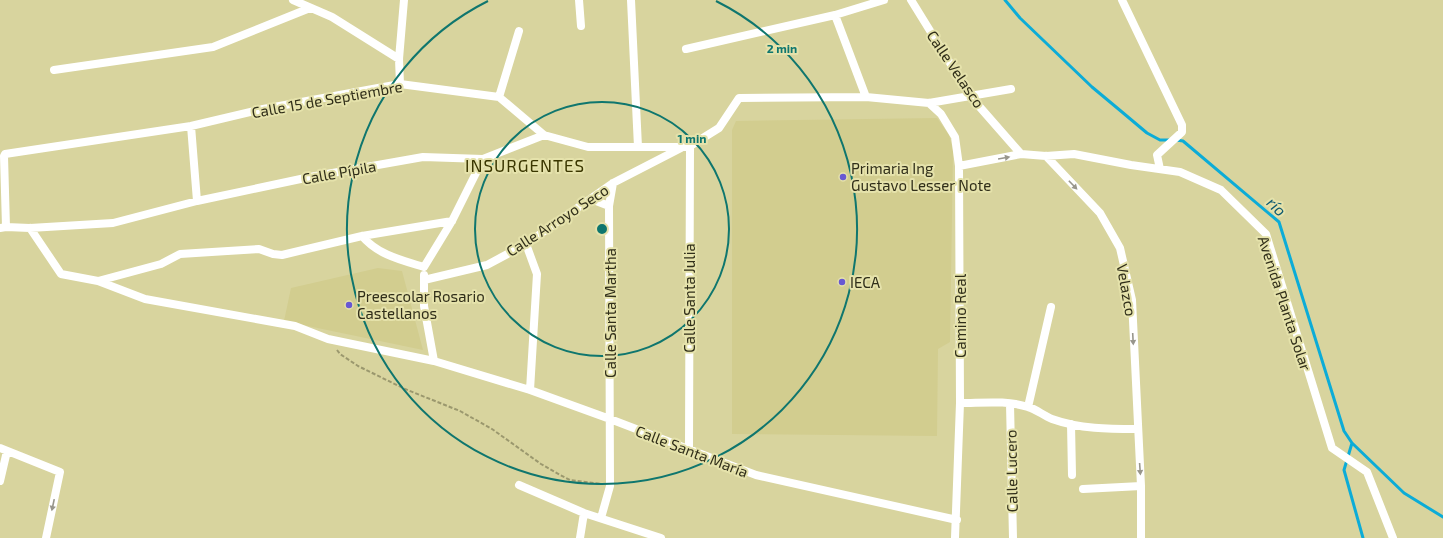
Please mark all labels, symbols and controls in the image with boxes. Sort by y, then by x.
street label: Calle Velasco [924,27,988,111]
text: 2 min [767,41,797,55]
street label: Calle 15 de Septiembre [250,77,404,121]
text: 1 min [678,131,706,145]
one-way arrow [998,154,1010,160]
district label: INSURGENTES [465,155,585,175]
street label: Calle Pípila [301,157,377,187]
place label: Primaria Ing Gustavo Lesser Note [851,159,991,194]
marker: Primaria Ing Gustavo Lesser Note [838,172,848,182]
street label: Calle Arroyo Seco [503,180,611,260]
one-way arrow [1068,180,1078,190]
water label: río [1263,192,1291,220]
centre of rings [595,222,609,236]
street label: Avenida Planta Solar [1255,233,1315,373]
street label: Calle Santa Julia [680,243,698,353]
street label: Calle Santa Martha [601,248,619,378]
street label: Velazco [1114,262,1140,318]
place label: IECA [850,273,881,291]
street label: Camino Real [951,273,969,358]
marker: IECA [837,277,847,287]
place label: Preescolar Rosario Castellanos [357,287,485,322]
marker: Preescolar Rosario Castellanos [344,300,354,310]
one-way arrow [1130,333,1137,345]
street label: Calle Santa María [633,421,751,481]
street label: Calle Lucero [1001,429,1021,513]
one-way arrow [1136,463,1143,475]
one-way arrow [50,499,56,511]

